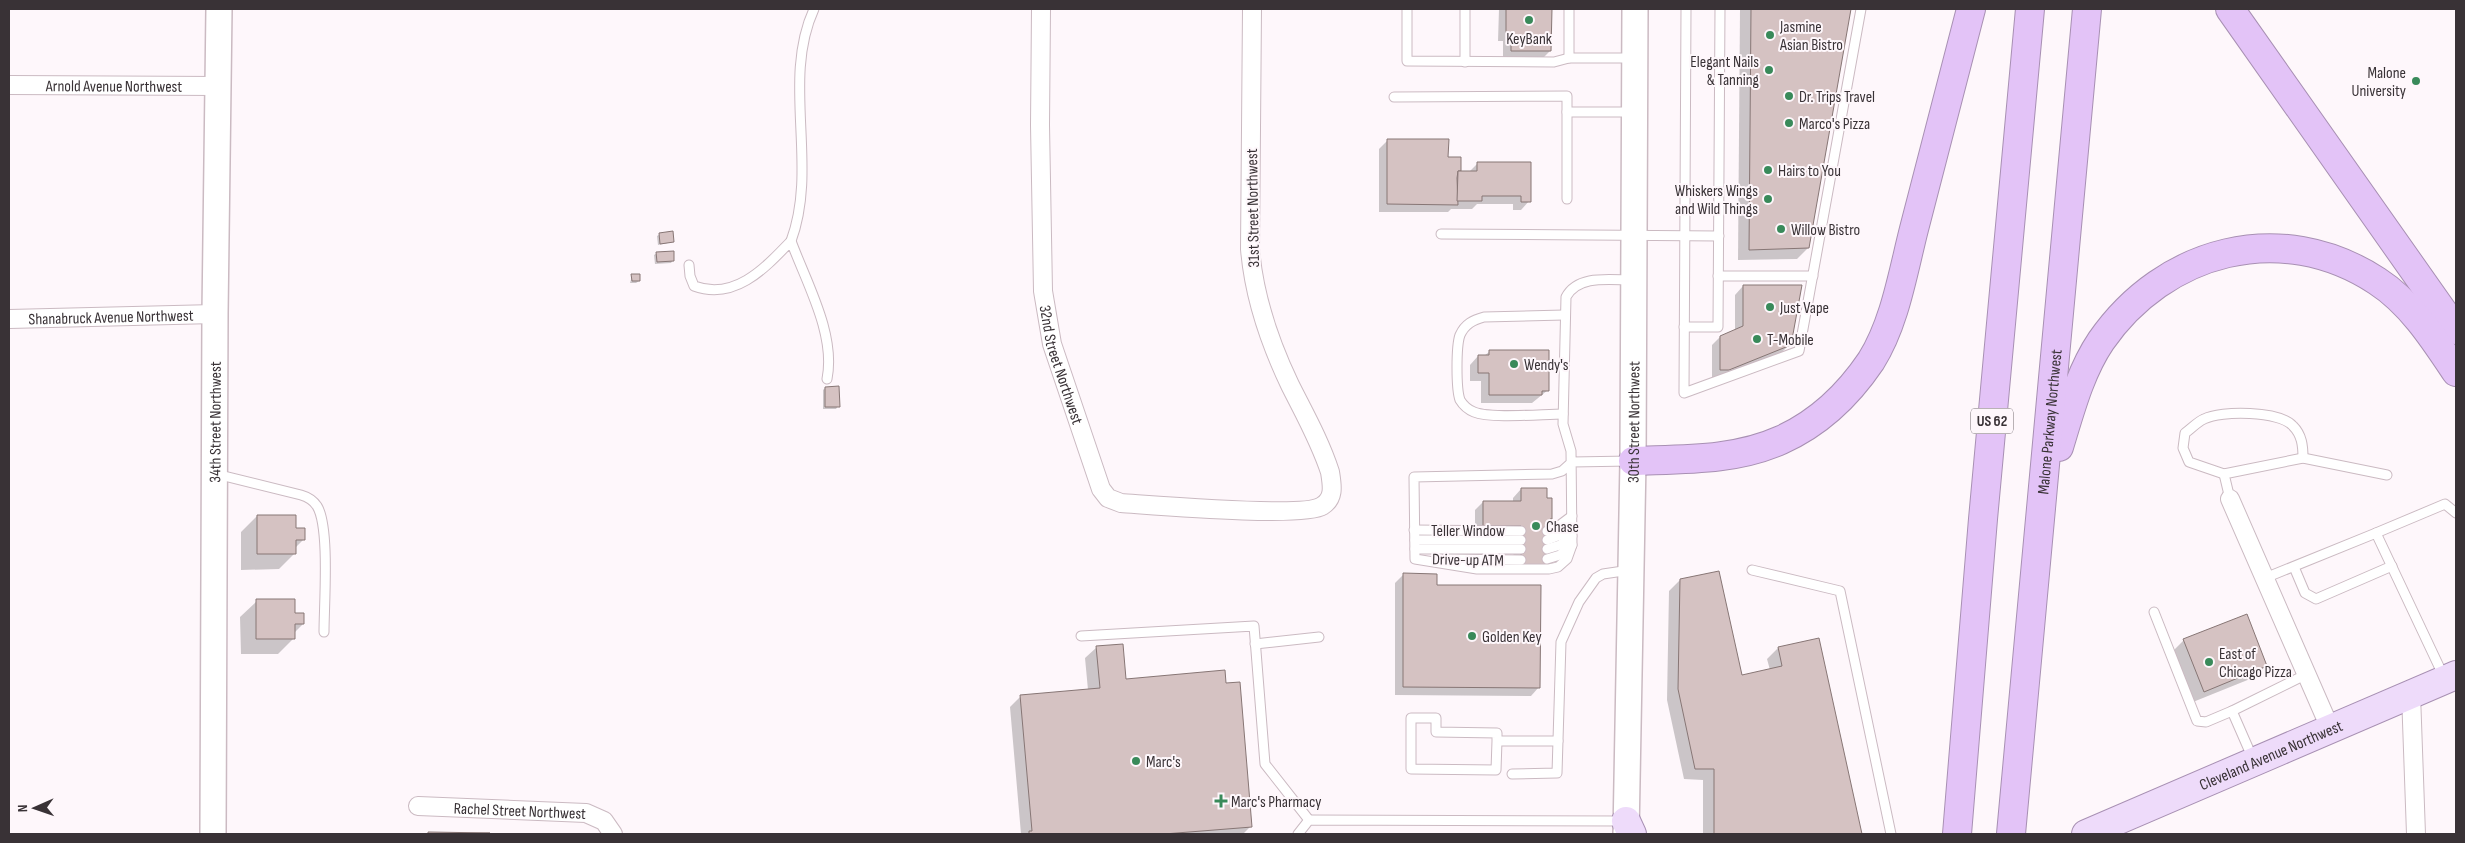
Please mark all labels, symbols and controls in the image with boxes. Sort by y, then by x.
marker: KeyBank [1523,14,1535,26]
place label: Jasmine Asian Bistro [1779,18,1843,55]
marker: Jasmine Asian Bistro [1764,29,1776,41]
place label: KeyBank [1506,30,1552,49]
place label: Elegant Nails & Tanning [1690,53,1759,90]
marker: Elegant Nails & Tanning [1763,64,1775,76]
place label: Malone University [2352,64,2406,101]
marker: Malone University [2410,75,2422,87]
street label: Arnold Avenue Northwest [45,77,182,97]
place label: Dr. Trips Travel [1799,88,1875,107]
marker: Dr. Trips Travel [1783,90,1795,102]
place label: Marco's Pizza [1799,115,1870,134]
marker: Marco's Pizza [1783,117,1795,129]
street label: 31st Street Northwest [1243,148,1264,268]
place label: Hairs to You [1778,162,1841,181]
marker: Hairs to You [1762,164,1774,176]
place label: Whiskers Wings and Wild Things [1675,182,1758,219]
marker: Whiskers Wings and Wild Things [1762,193,1774,205]
place label: Willow Bistro [1791,221,1860,240]
marker: Willow Bistro [1775,223,1787,235]
place label: Just Vape [1779,299,1829,318]
marker: Just Vape [1764,301,1776,313]
street label: 32nd Street Northwest [1035,304,1086,427]
street label: Shanabruck Avenue Northwest [28,307,194,330]
place label: T-Mobile [1767,331,1814,350]
marker: T-Mobile [1751,333,1763,345]
street label: Malone Parkway Northwest [2034,348,2067,495]
place label: Wendy's [1524,356,1569,375]
marker: Wendy's [1508,358,1520,370]
street label: 34th Street Northwest [206,361,226,483]
street label: 30th Street Northwest [1625,361,1644,483]
road number: US 62 [1971,408,2013,434]
place label: Chase [1546,518,1579,537]
marker: Chase [1530,520,1542,532]
street label: Teller Window [1431,522,1505,541]
street label: Drive-up ATM [1432,550,1504,571]
place label: Golden Key [1482,628,1542,647]
marker: Golden Key [1466,630,1478,642]
place label: East of Chicago Pizza [2219,645,2292,682]
marker: East of Chicago Pizza [2203,656,2215,668]
street label: Cleveland Avenue Northwest [2197,717,2346,795]
place label: Marc's [1146,753,1181,772]
marker: Marc's [1130,755,1142,767]
north arrow [10,783,60,833]
place label: Marc's Pharmacy [1231,793,1321,812]
marker: Marc's Pharmacy [1215,795,1227,807]
street label: Rachel Street Northwest [453,799,586,824]
text: N [14,804,31,812]

